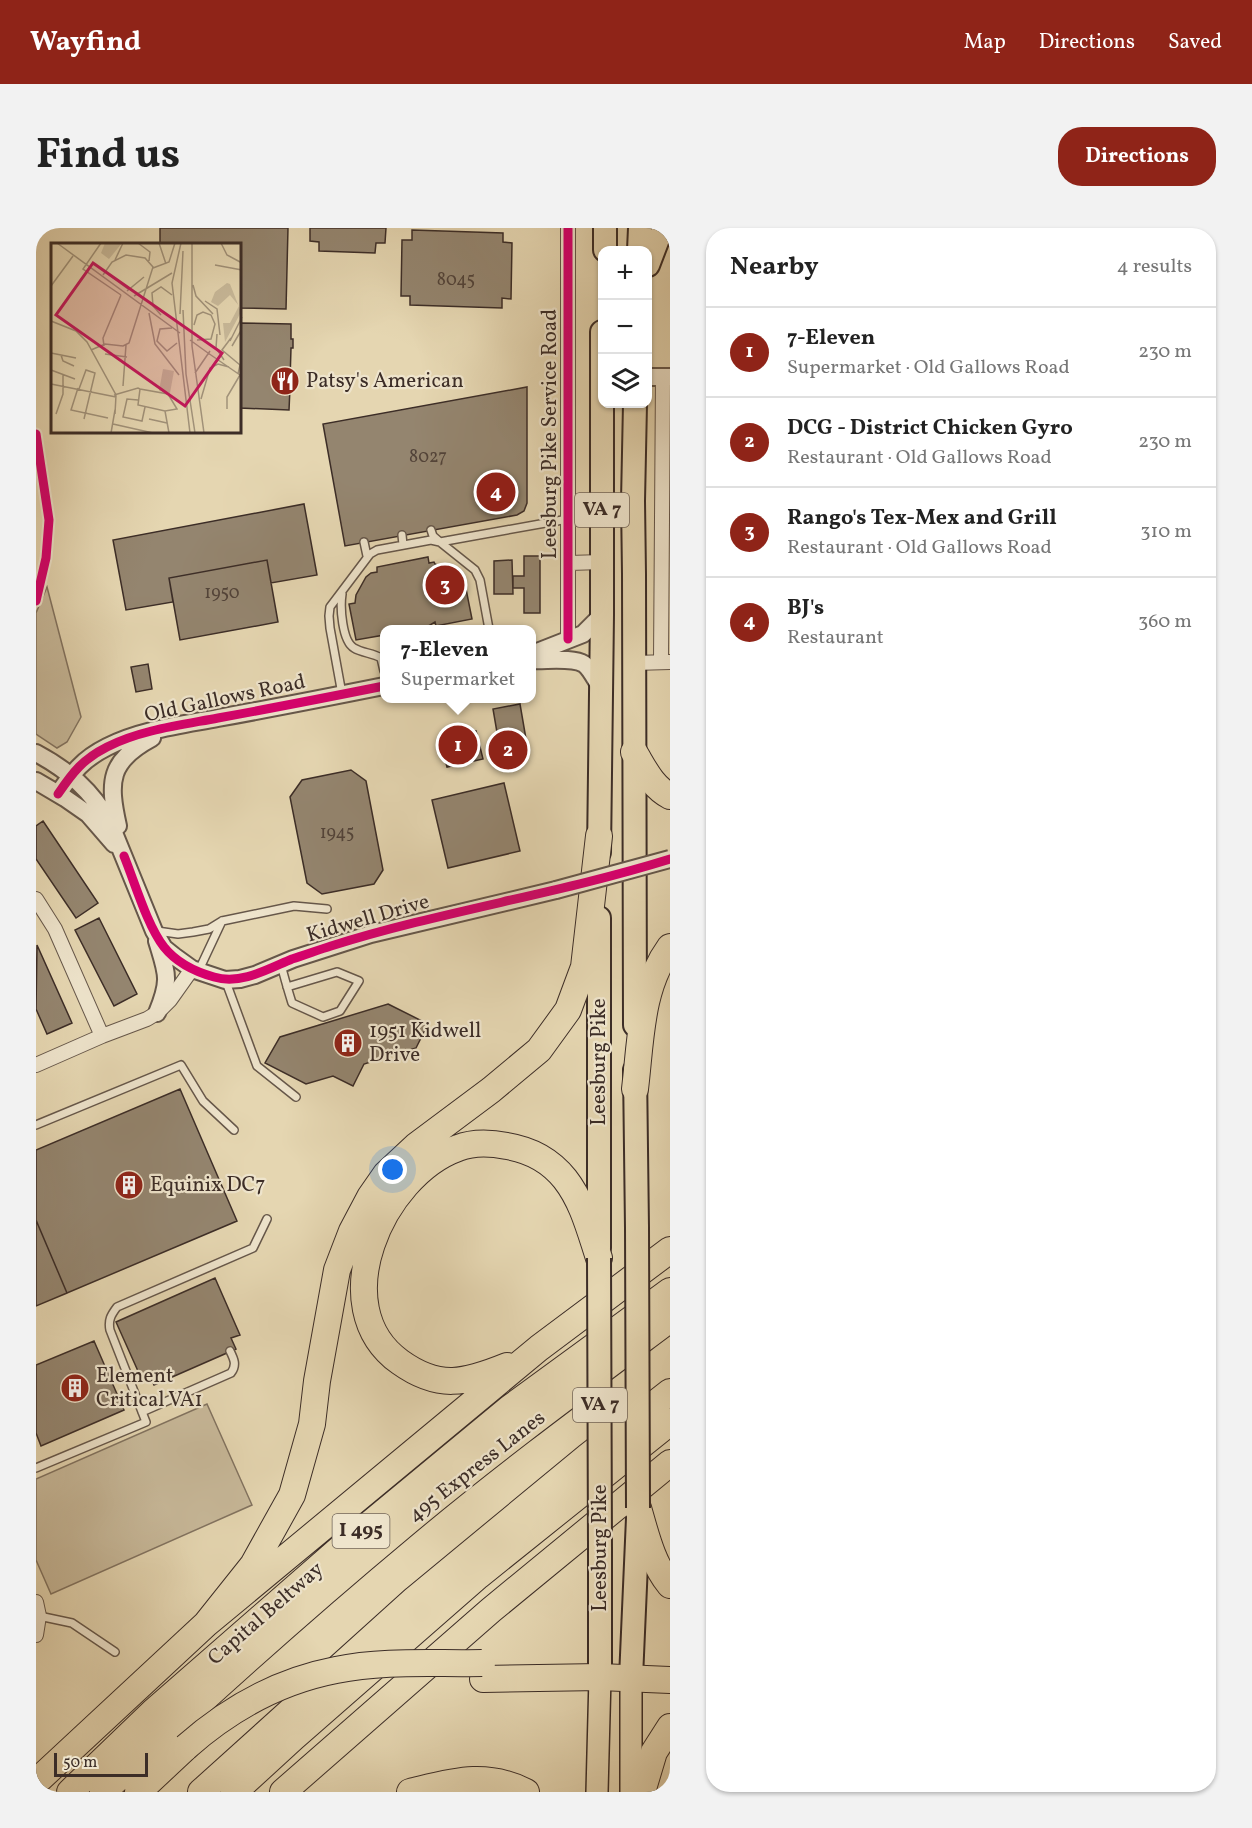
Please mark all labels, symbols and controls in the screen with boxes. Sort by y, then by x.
text: Wayfind [30,23,141,62]
text: Map [964,28,1006,57]
text: Directions [1039,28,1135,57]
text: Saved [1168,28,1222,57]
text: Find us [36,127,180,186]
button: Directions [1058,127,1216,186]
inset map [51,243,242,434]
map controls [598,246,652,408]
button: + [598,246,652,300]
text: Nearby [730,249,819,285]
text: 4 results [1117,253,1192,281]
house number: 8045 [437,268,475,293]
button: − [598,300,652,354]
street label: Leesburg Pike Service Road [536,309,565,559]
text: 7-Eleven [787,323,875,354]
text: 1 [745,338,754,366]
text: 230 m [1138,338,1192,366]
button: layers [598,354,652,408]
text: Supermarket · Old Gallows Road [787,354,1070,382]
restaurant icon: Patsy's American [269,365,301,397]
place label: Patsy's American [306,367,464,396]
text: DCG - District Chicken Gyro [787,413,1073,444]
text: 2 [744,428,755,456]
text: 230 m [1138,428,1192,456]
text: Restaurant · Old Gallows Road [787,444,1052,472]
house number: 8027 [409,445,447,470]
pin: 4 [476,470,516,514]
road number: VA 7 [575,493,629,527]
text: Rango's Tex-Mex and Grill [787,503,1057,534]
text: 3 [744,518,755,546]
text: 310 m [1140,518,1192,546]
text: Restaurant · Old Gallows Road [787,534,1052,562]
pin: 3 [426,562,464,608]
house number: 1950 [204,581,240,606]
text: BJ's [787,593,824,624]
text: 4 [743,608,756,636]
text: 360 m [1138,608,1192,636]
text: Restaurant [787,624,884,652]
popup [380,625,536,703]
text: 7-Eleven [401,635,489,666]
text: Supermarket [401,666,515,694]
street label: Old Gallows Road [142,668,308,730]
pin: 1 [438,722,478,768]
pin: 2 [488,728,528,772]
house number: 1945 [320,821,354,846]
street label: Kidwell Drive [303,888,433,950]
street label: Leesburg Pike [585,998,614,1126]
place label: 1951 Kidwell Drive [369,1017,481,1070]
building icon: 1951 Kidwell Drive [332,1027,364,1059]
your location [378,1155,407,1184]
building icon: Equinix DC7 [113,1169,145,1201]
place label: Equinix DC7 [150,1171,265,1200]
place label: Element Critical VA1 [96,1362,203,1415]
building icon: Element Critical VA1 [59,1372,91,1404]
road number: VA 7 [573,1388,627,1422]
street label: 495 Express Lanes [402,1404,552,1530]
street label: Leesburg Pike [586,1484,615,1612]
road number: I 495 [332,1514,390,1548]
street label: Capital Beltway [202,1555,331,1672]
scale bar [54,1750,148,1778]
text: 50 m [63,1752,97,1774]

